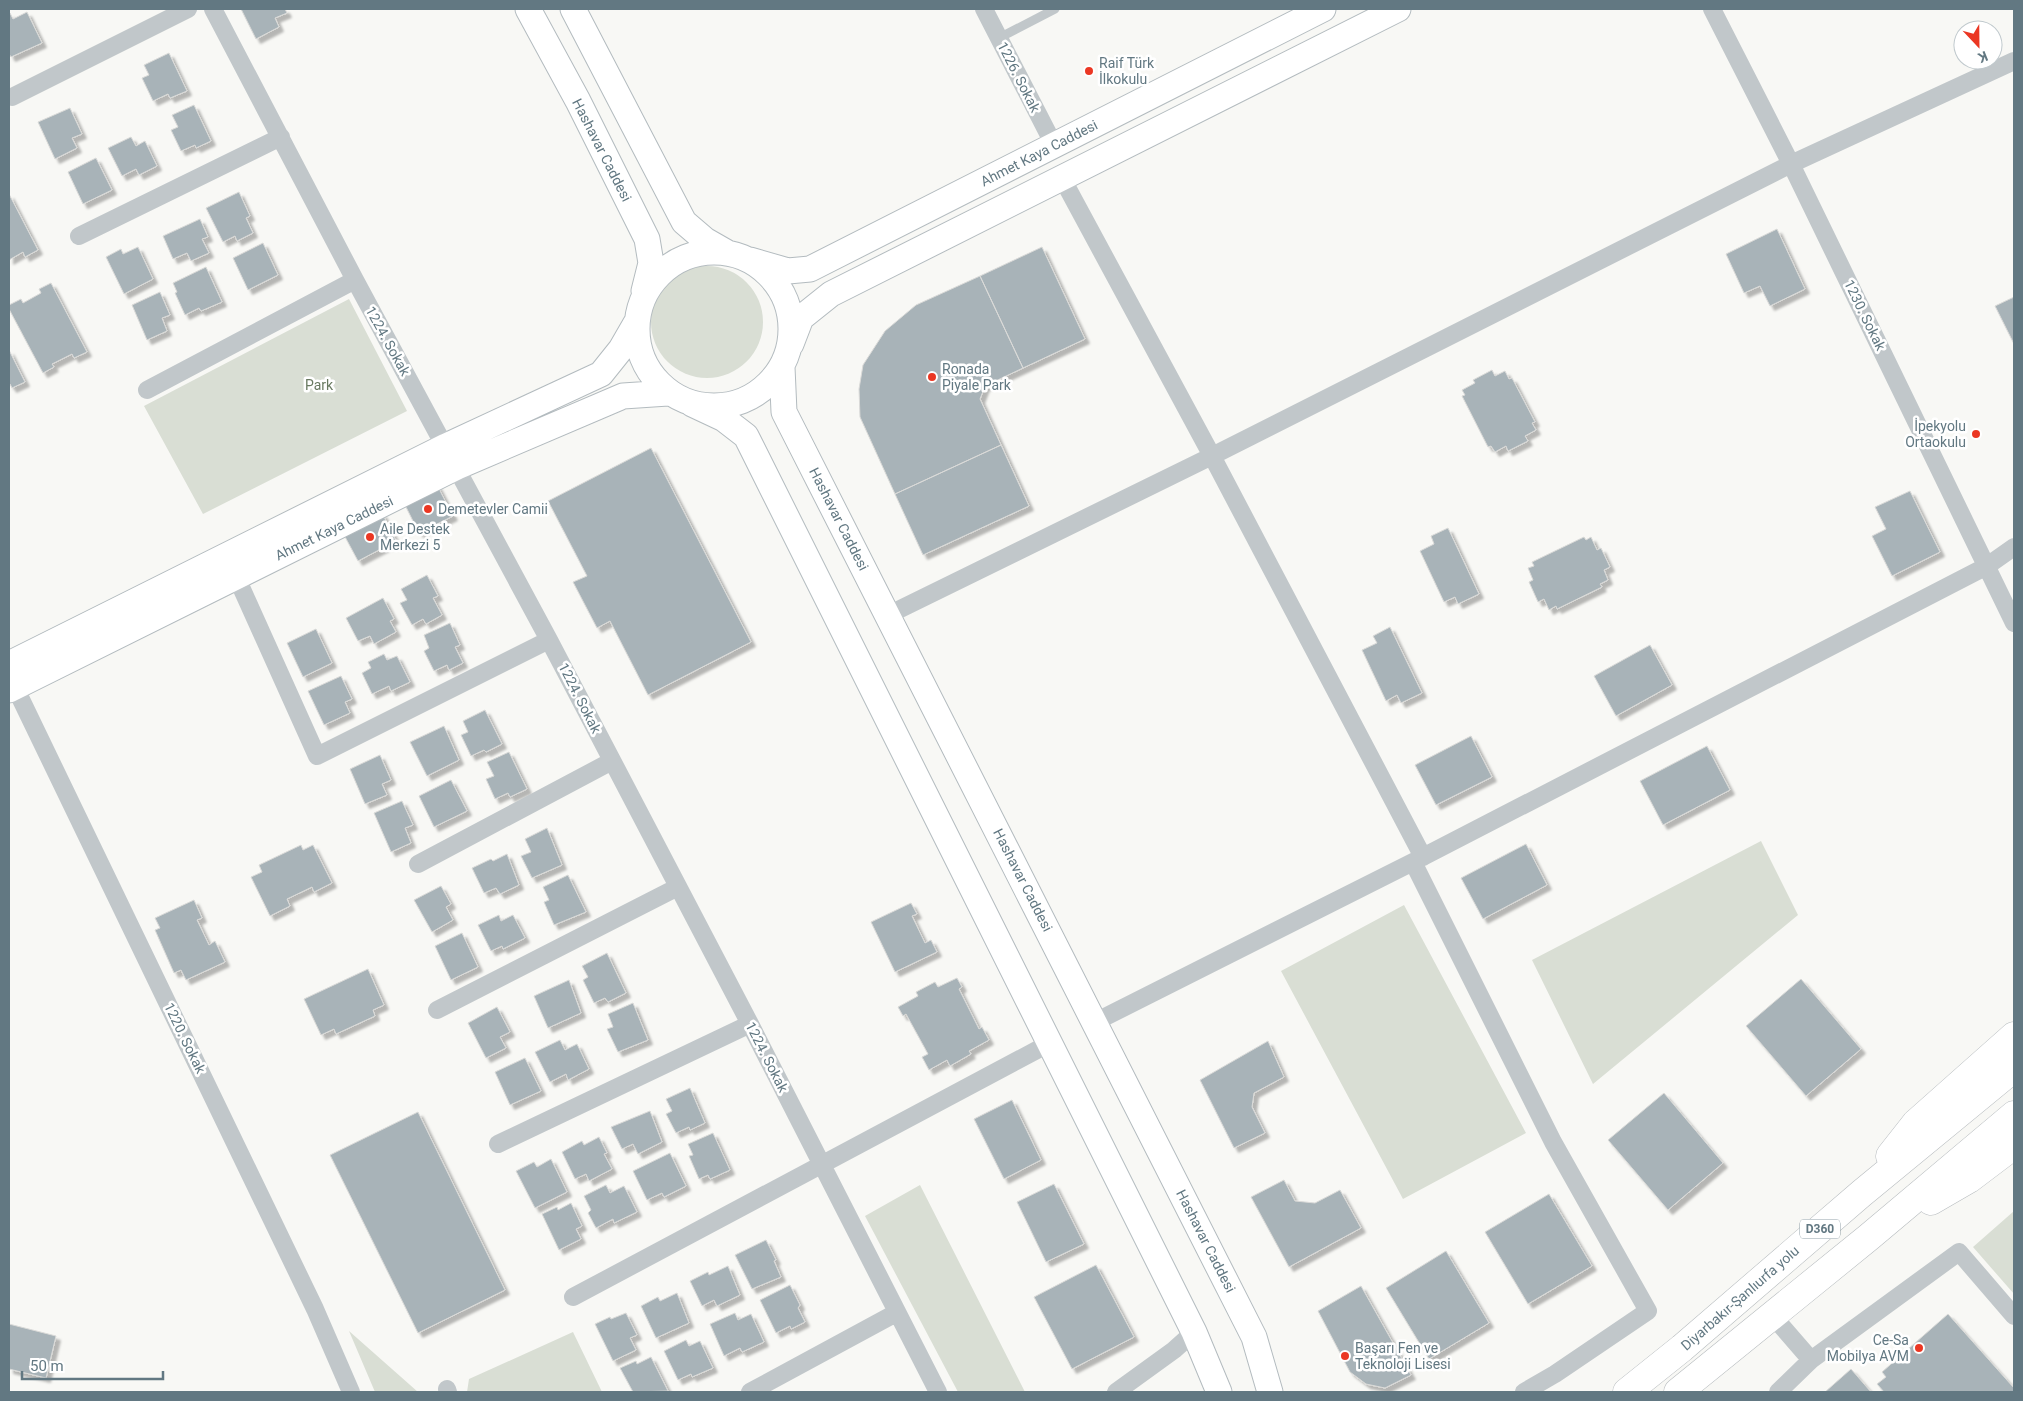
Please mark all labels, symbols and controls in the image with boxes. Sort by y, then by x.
north arrow [1953,20,2003,70]
street label: 1226. Sokak [994,39,1044,116]
text: K [1976,48,1990,66]
place label: Raif Türk İlkokulu [1099,55,1155,87]
marker: Raif Türk İlkokulu [1083,65,1095,77]
street label: Hashavar Caddesi [569,96,635,204]
street label: Ahmet Kaya Caddesi [978,117,1100,189]
street label: 1230. Sokak [1841,277,1889,354]
street label: 1224. Sokak [362,304,414,379]
place label: Ronada Piyale Park [942,361,1012,393]
marker: Ronada Piyale Park [926,371,938,383]
park label: Park [305,377,334,393]
place label: İpekyolu Ortaokulu [1905,418,1966,450]
marker: İpekyolu Ortaokulu [1970,428,1982,440]
street label: Hashavar Caddesi [806,465,872,573]
street label: Ahmet Kaya Caddesi [272,493,396,563]
place label: Demetevler Camii [438,501,548,517]
marker: Demetevler Camii [422,503,434,515]
place label: Aile Destek Merkezi 5 [380,521,451,553]
marker: Aile Destek Merkezi 5 [364,531,376,543]
street label: 1224. Sokak [555,660,605,737]
street label: Hashavar Caddesi [990,826,1056,934]
street label: 1220. Sokak [161,1000,209,1077]
street label: 1224. Sokak [742,1019,792,1096]
street label: Hashavar Caddesi [1173,1187,1239,1295]
road number: D360 [1800,1220,1840,1238]
street label: Diyarbakır-Şanlıurfa yolu [1678,1242,1802,1354]
place label: Ce-Sa Mobilya AVM [1827,1332,1909,1364]
place label: Başarı Fen ve Teknoloji Lisesi [1355,1340,1451,1372]
marker: Ce-Sa Mobilya AVM [1913,1342,1925,1354]
scale bar [22,1348,164,1380]
marker: Başarı Fen ve Teknoloji Lisesi [1339,1350,1351,1362]
text: 50 m [30,1357,64,1375]

